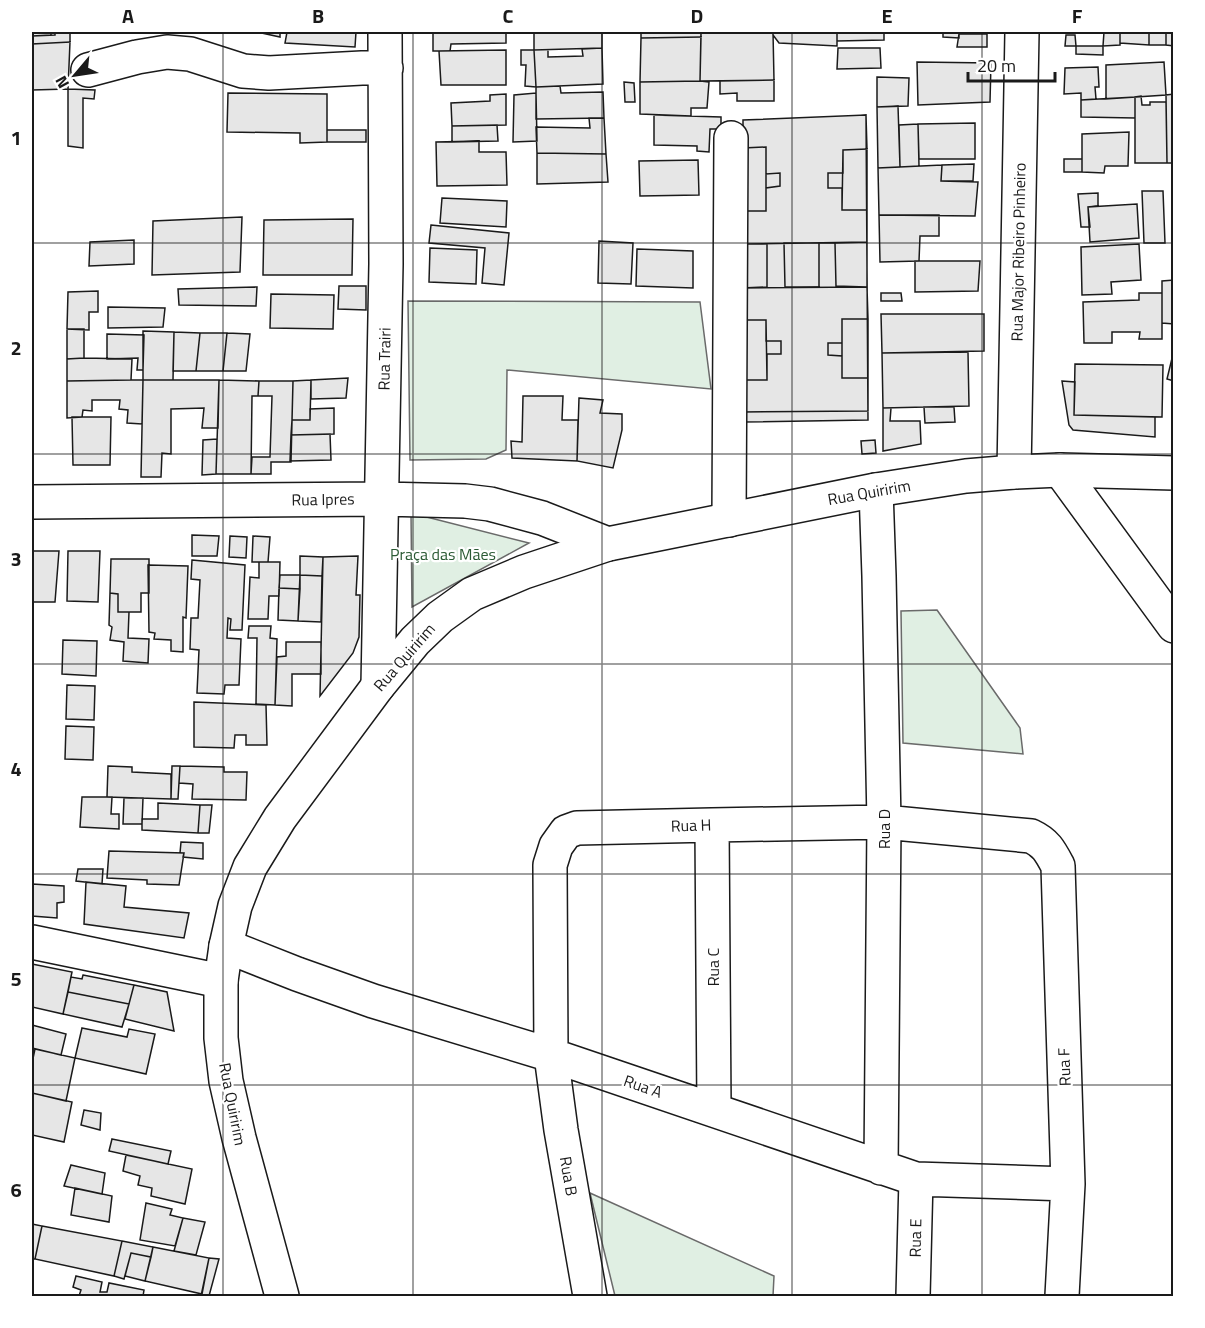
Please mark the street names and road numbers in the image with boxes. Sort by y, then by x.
street label: Rua Major Ribeiro Pinheiro [1004,163,1032,341]
street label: Rua Trairi [371,327,397,391]
street label: Rua Quiririm [826,473,912,511]
street label: Rua Ipres [291,486,355,512]
street label: Rua Quiririm [367,617,441,697]
street label: Rua D [872,809,896,849]
street label: Rua H [670,812,712,838]
street label: Rua C [701,947,725,986]
street label: Rua F [1051,1047,1077,1087]
street label: Rua Quiririm [213,1061,253,1147]
street label: Rua A [620,1068,666,1104]
street label: Rua B [554,1154,584,1198]
street label: Rua E [903,1218,927,1258]

